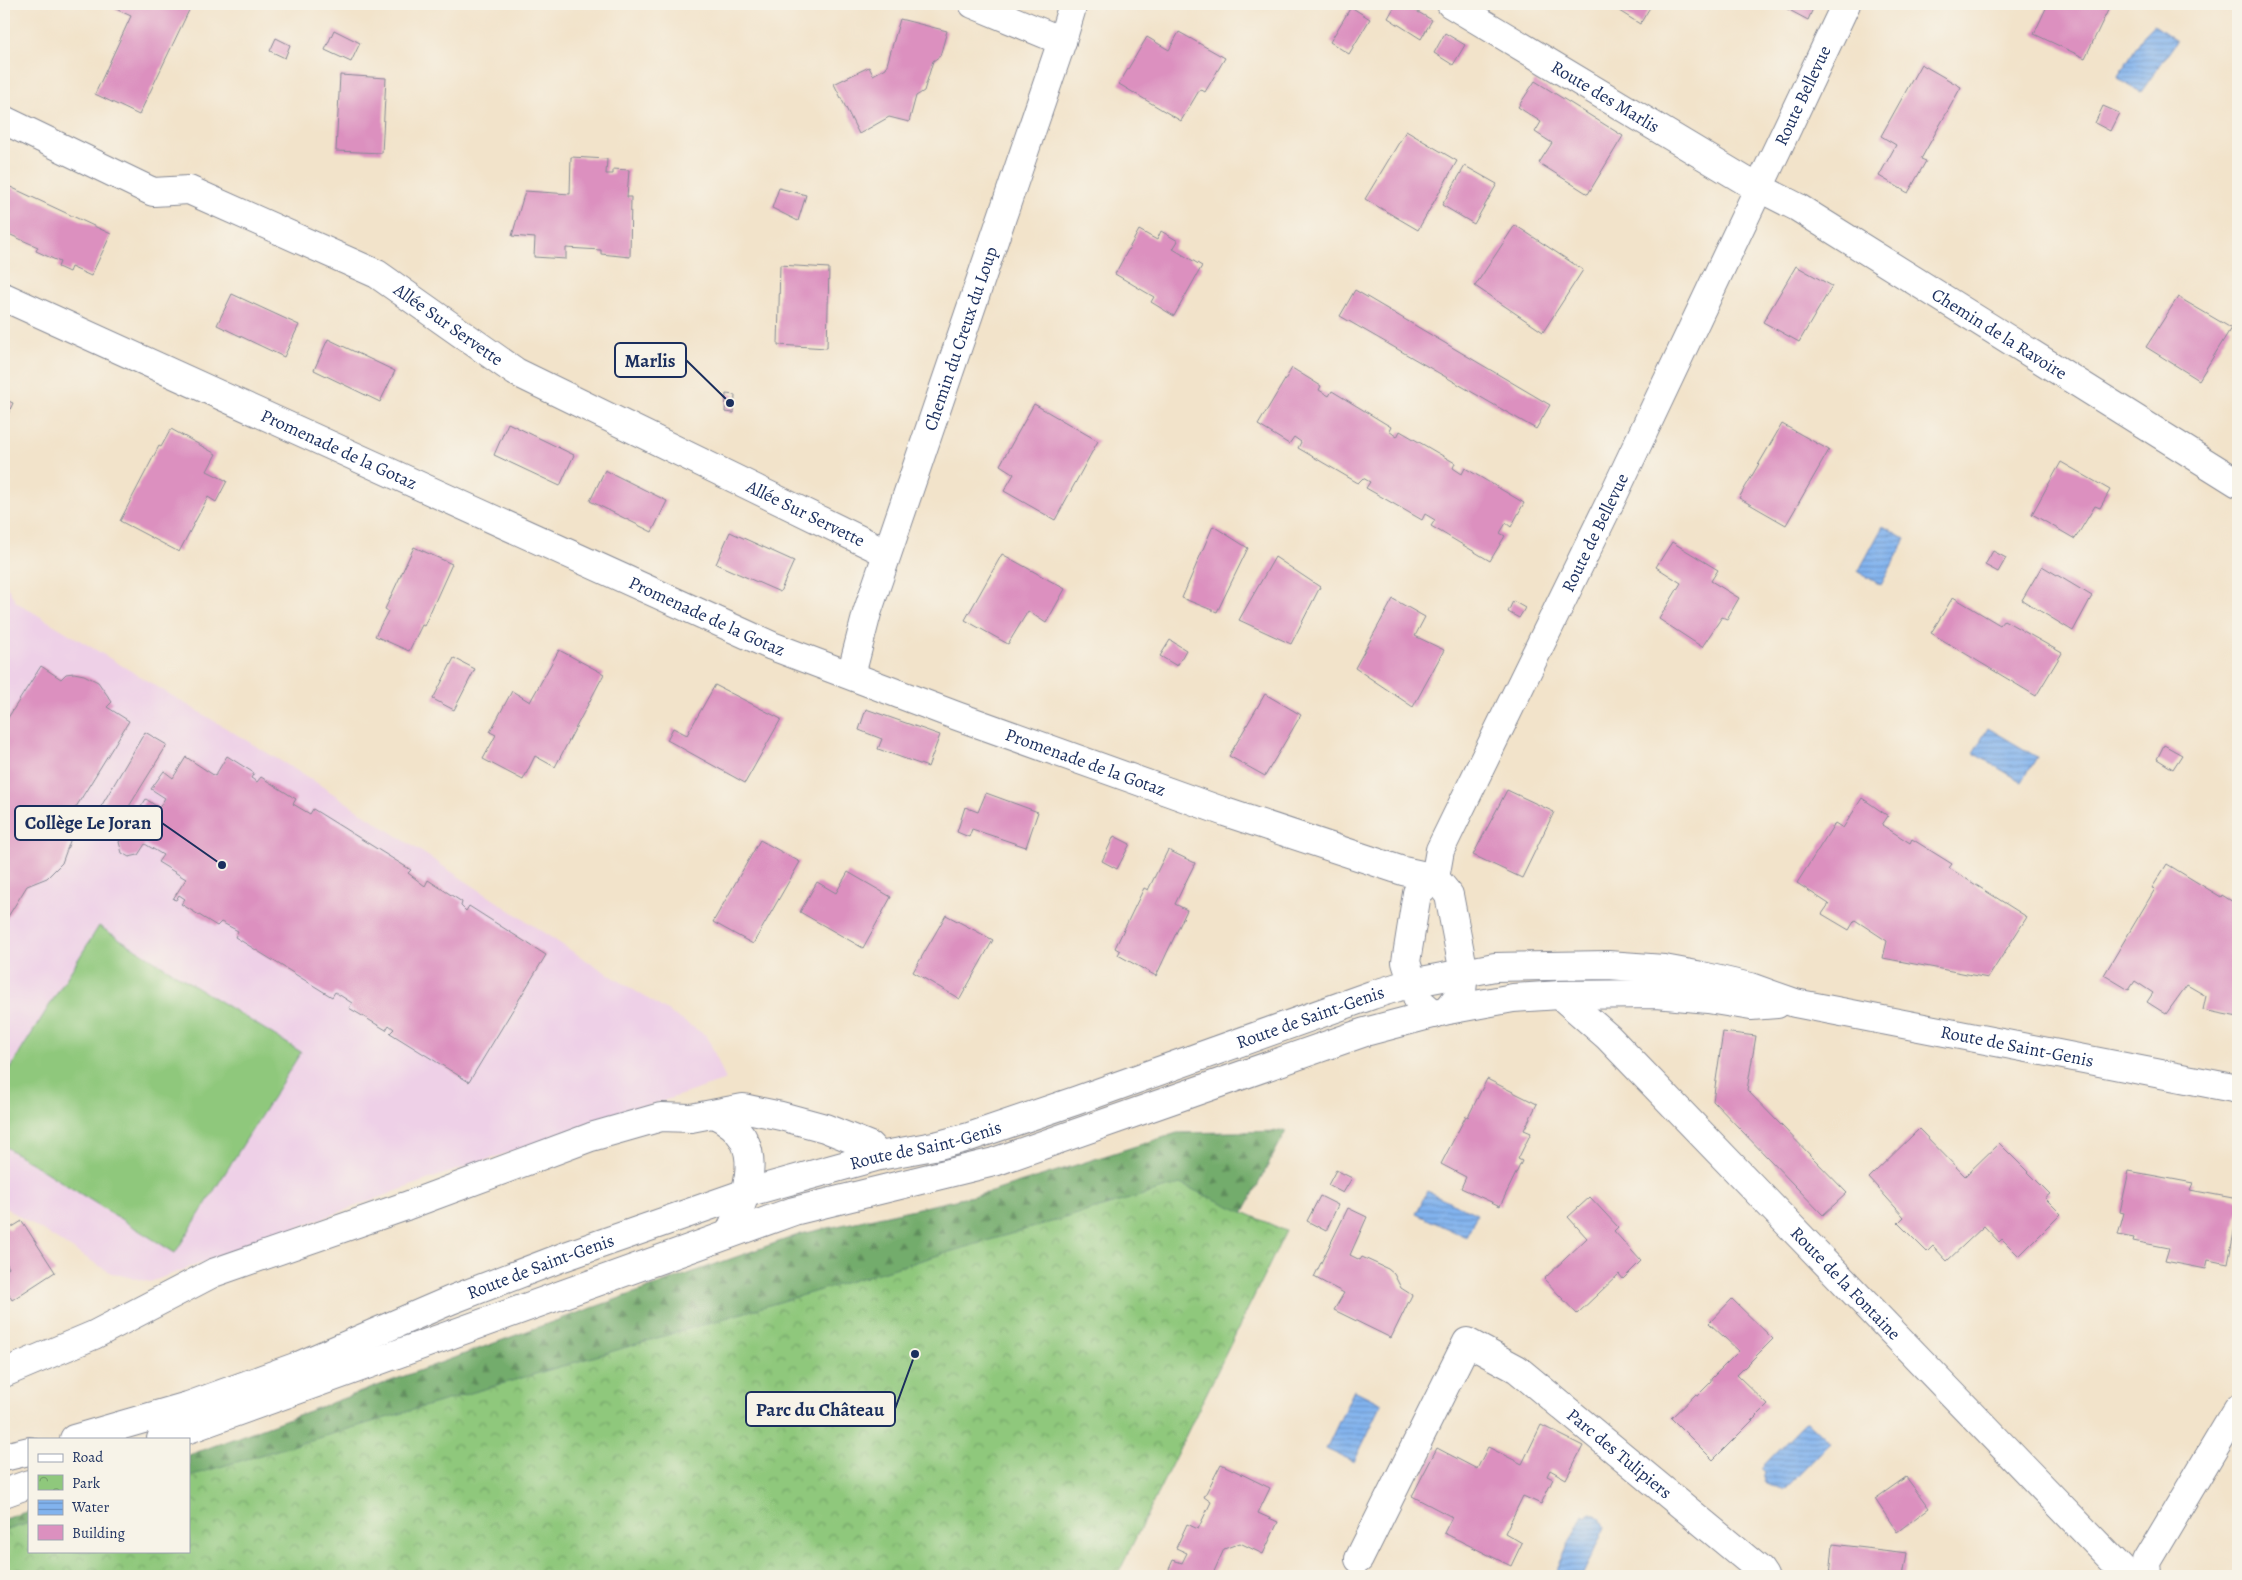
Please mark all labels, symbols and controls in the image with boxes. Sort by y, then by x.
street label: Route Bellevue [1769,41,1837,150]
street label: Route des Marlis [1547,55,1664,139]
street label: Chemin du Creux du Loup [918,243,1003,434]
street label: Allée Sur Servette [388,277,508,371]
street label: Chemin de la Ravoire [1927,282,2072,385]
callout: Marlis [615,343,686,377]
text: Marlis [625,348,676,374]
street label: Promenade de la Gotaz [257,403,421,495]
street label: Route de Bellevue [1556,469,1634,596]
street label: Allée Sur Servette [742,474,869,552]
street label: Promenade de la Gotaz [625,570,788,662]
street label: Promenade de la Gotaz [1002,722,1169,802]
callout: Collège Le Joran [15,806,162,840]
text: Collège Le Joran [25,810,152,836]
street label: Route de Saint-Genis [1233,980,1387,1054]
street label: Route de Saint-Genis [1939,1020,2096,1073]
street label: Route de Saint-Genis [847,1115,1004,1176]
street label: Route de la Fontaine [1785,1221,1906,1345]
street label: Route de Saint-Genis [463,1228,617,1305]
callout: Parc du Château [746,1392,895,1426]
text: Parc du Château [756,1397,885,1423]
street label: Parc des Tulipiers [1562,1403,1677,1504]
legend [28,1438,190,1552]
text: Road [72,1447,104,1467]
text: Park [72,1473,101,1493]
text: Water [71,1497,109,1517]
text: Building [72,1523,125,1543]

